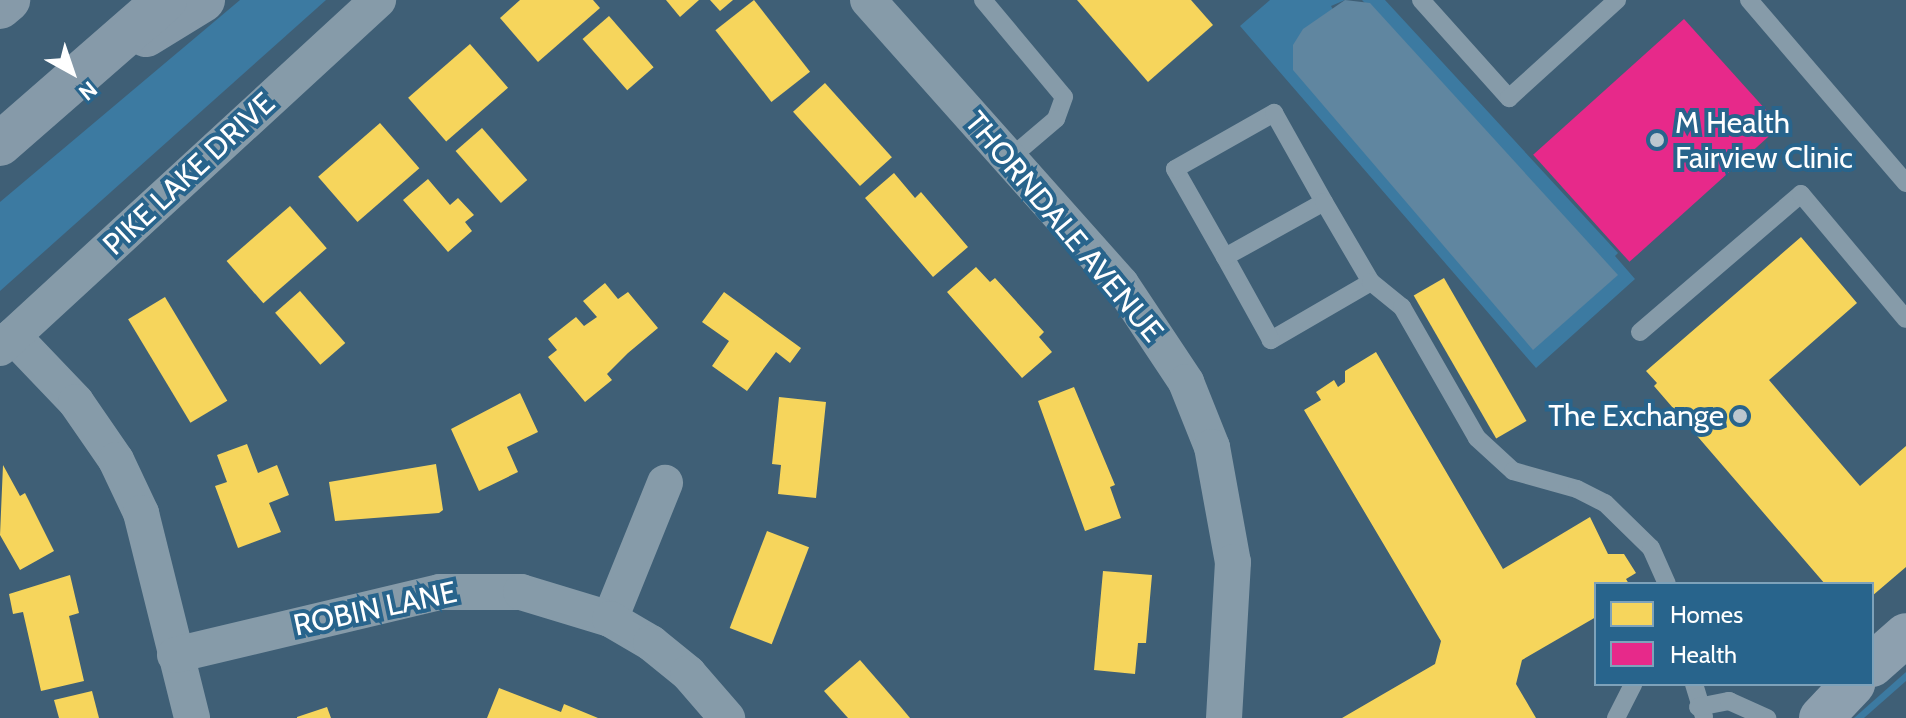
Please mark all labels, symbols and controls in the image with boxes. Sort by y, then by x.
north arrow [32,32,112,112]
text: N [73,75,102,106]
street label: PIKE LAKE DRIVE [96,85,282,263]
street label: THORNDALE AVENUE [957,105,1171,349]
place label: M Health Fairview Clinic [1675,105,1853,176]
marker: M Health Fairview Clinic [1646,129,1668,151]
place label: The Exchange [1548,398,1724,434]
marker: The Exchange [1731,407,1749,425]
street label: ROBIN LANE [290,574,460,644]
legend [1594,582,1874,686]
text: Homes [1670,600,1743,629]
text: Health [1670,640,1737,669]

